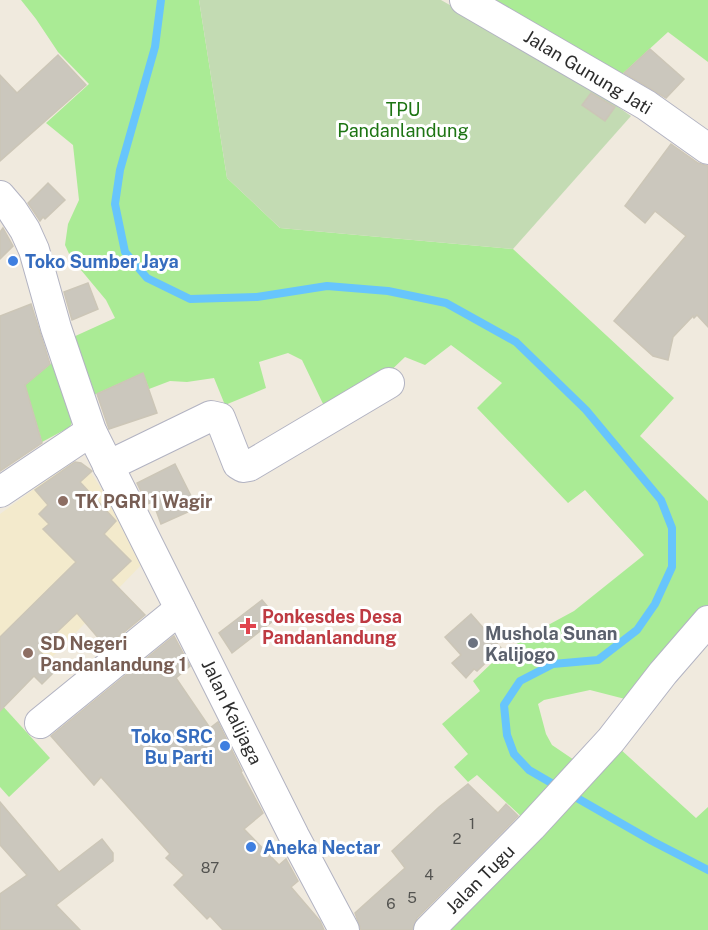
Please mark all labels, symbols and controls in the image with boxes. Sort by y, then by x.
street label: Jalan Gunung Jati [520,25,656,119]
park label: TPU Pandanlandung [337,99,469,141]
place label: Toko Sumber Jaya [25,251,179,272]
marker: Toko Sumber Jaya [6,254,20,268]
place label: TK PGRI 1 Wagir [75,491,213,512]
marker: TK PGRI 1 Wagir [56,494,70,508]
place label: Ponkesdes Desa Pandanlandung [262,606,402,648]
marker: Ponkesdes Desa Pandanlandung [239,617,257,635]
place label: Mushola Sunan Kalijogo [485,623,618,665]
place label: SD Negeri Pandanlandung 1 [40,633,186,675]
marker: Mushola Sunan Kalijogo [466,636,480,650]
marker: SD Negeri Pandanlandung 1 [21,646,35,660]
street label: Jalan Kalijaga [197,656,267,768]
place label: Toko SRC Bu Parti [131,726,213,768]
marker: Toko SRC Bu Parti [218,739,232,753]
house number: 1 [469,815,475,832]
house number: 2 [453,830,462,847]
place label: Aneka Nectar [263,837,381,858]
marker: Aneka Nectar [244,840,258,854]
street label: Jalan Tugu [441,840,519,918]
house number: 87 [201,859,219,876]
house number: 4 [424,866,434,883]
house number: 5 [407,889,417,906]
house number: 6 [386,895,396,912]

